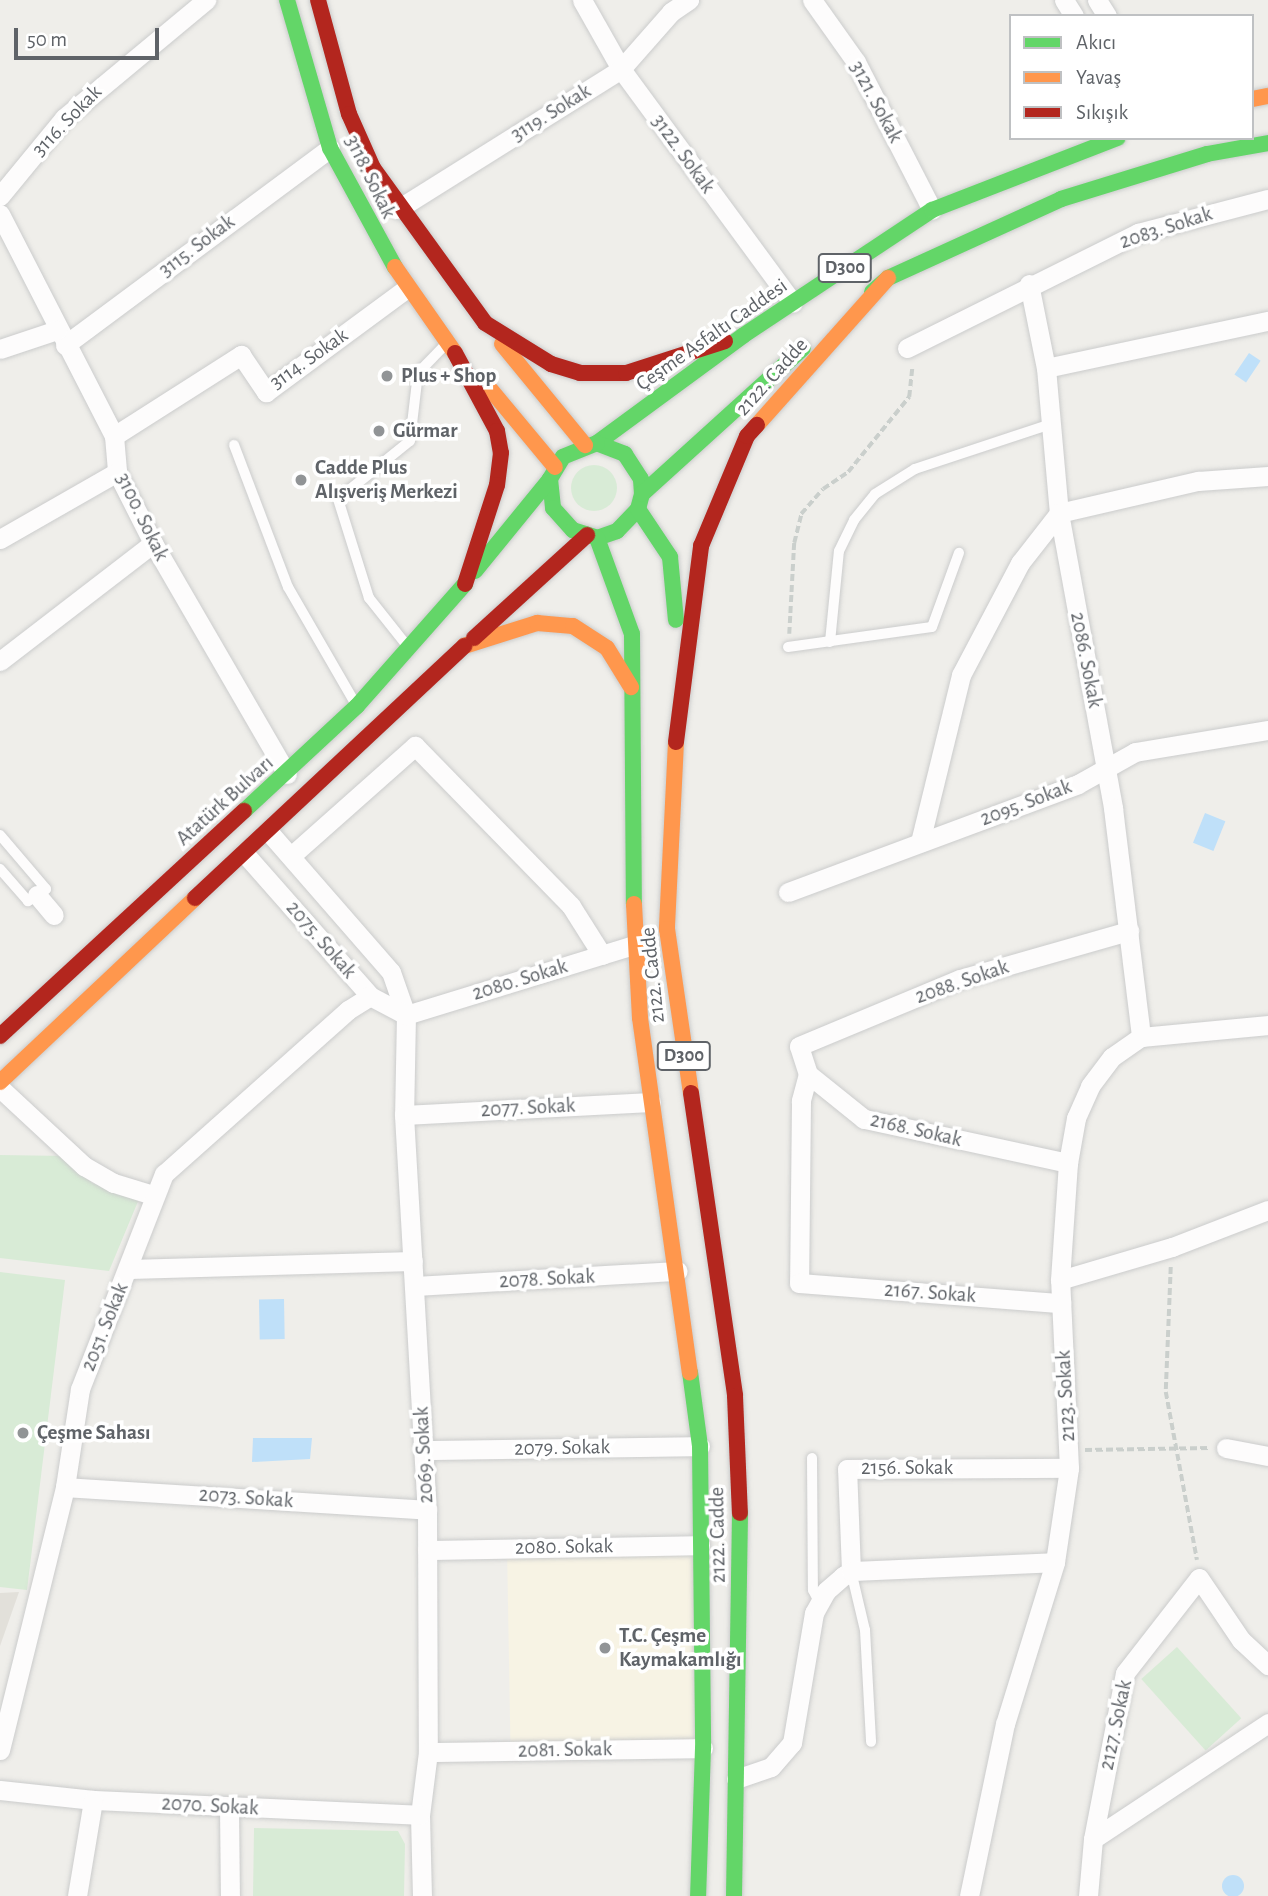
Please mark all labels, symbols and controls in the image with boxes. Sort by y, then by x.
scale bar [18,14,163,58]
legend [1009,14,1254,140]
text: 50 m [27,29,67,50]
text: Akıcı [1076,32,1116,53]
street label: 3121. Sokak [844,57,908,147]
text: Yavaş [1076,67,1121,88]
street label: 3119. Sokak [506,79,596,147]
street label: 3116. Sokak [27,80,107,162]
text: Sıkışık [1076,102,1128,123]
street label: 3122. Sokak [646,110,720,198]
street label: 3118. Sokak [339,131,401,223]
street label: 2083. Sokak [1117,201,1215,255]
street label: 3115. Sokak [154,209,240,283]
road number: D300 [817,252,873,284]
street label: Çeşme Asfaltı Caddesi [631,273,793,397]
street label: 3114. Sokak [265,323,353,395]
street label: 2122. Cadde [730,333,814,421]
place label: Plus + Shop [401,363,496,389]
marker: Plus + Shop [379,368,395,384]
place label: Gürmar [393,418,458,444]
marker: Gürmar [371,423,387,439]
place label: Cadde Plus Alışveriş Merkezi [315,455,458,505]
street label: 3100. Sokak [110,469,174,565]
marker: Cadde Plus Alışveriş Merkezi [293,472,309,488]
street label: 2086. Sokak [1064,610,1108,710]
street label: Atatürk Bulvarı [171,751,279,851]
street label: 2095. Sokak [977,774,1075,832]
street label: 2075. Sokak [280,896,362,984]
street label: 2122. Cadde [635,926,671,1024]
street label: 2080. Sokak [469,954,571,1006]
street label: 2088. Sokak [912,954,1012,1010]
road number: D300 [656,1040,712,1072]
street label: 2077. Sokak [480,1093,576,1123]
street label: 2168. Sokak [868,1107,964,1153]
street label: 2078. Sokak [498,1264,596,1294]
street label: 2167. Sokak [883,1277,977,1309]
street label: 2051. Sokak [76,1279,134,1375]
street label: 2123. Sokak [1051,1350,1081,1442]
street label: 2069. Sokak [409,1406,439,1504]
place label: Çeşme Sahası [37,1420,151,1446]
marker: Çeşme Sahası [15,1425,31,1441]
street label: 2079. Sokak [514,1435,610,1461]
street label: 2156. Sokak [861,1455,953,1481]
street label: 2073. Sokak [198,1482,294,1514]
street label: 2122. Cadde [705,1487,731,1583]
street label: 2080. Sokak [515,1534,613,1560]
place label: T.C. Çeşme Kaymakamlığı [619,1623,741,1673]
marker: T.C. Çeşme Kaymakamlığı [597,1640,613,1656]
street label: 2127. Sokak [1094,1678,1138,1772]
street label: 2081. Sokak [518,1737,612,1763]
street label: 2070. Sokak [161,1791,259,1821]

